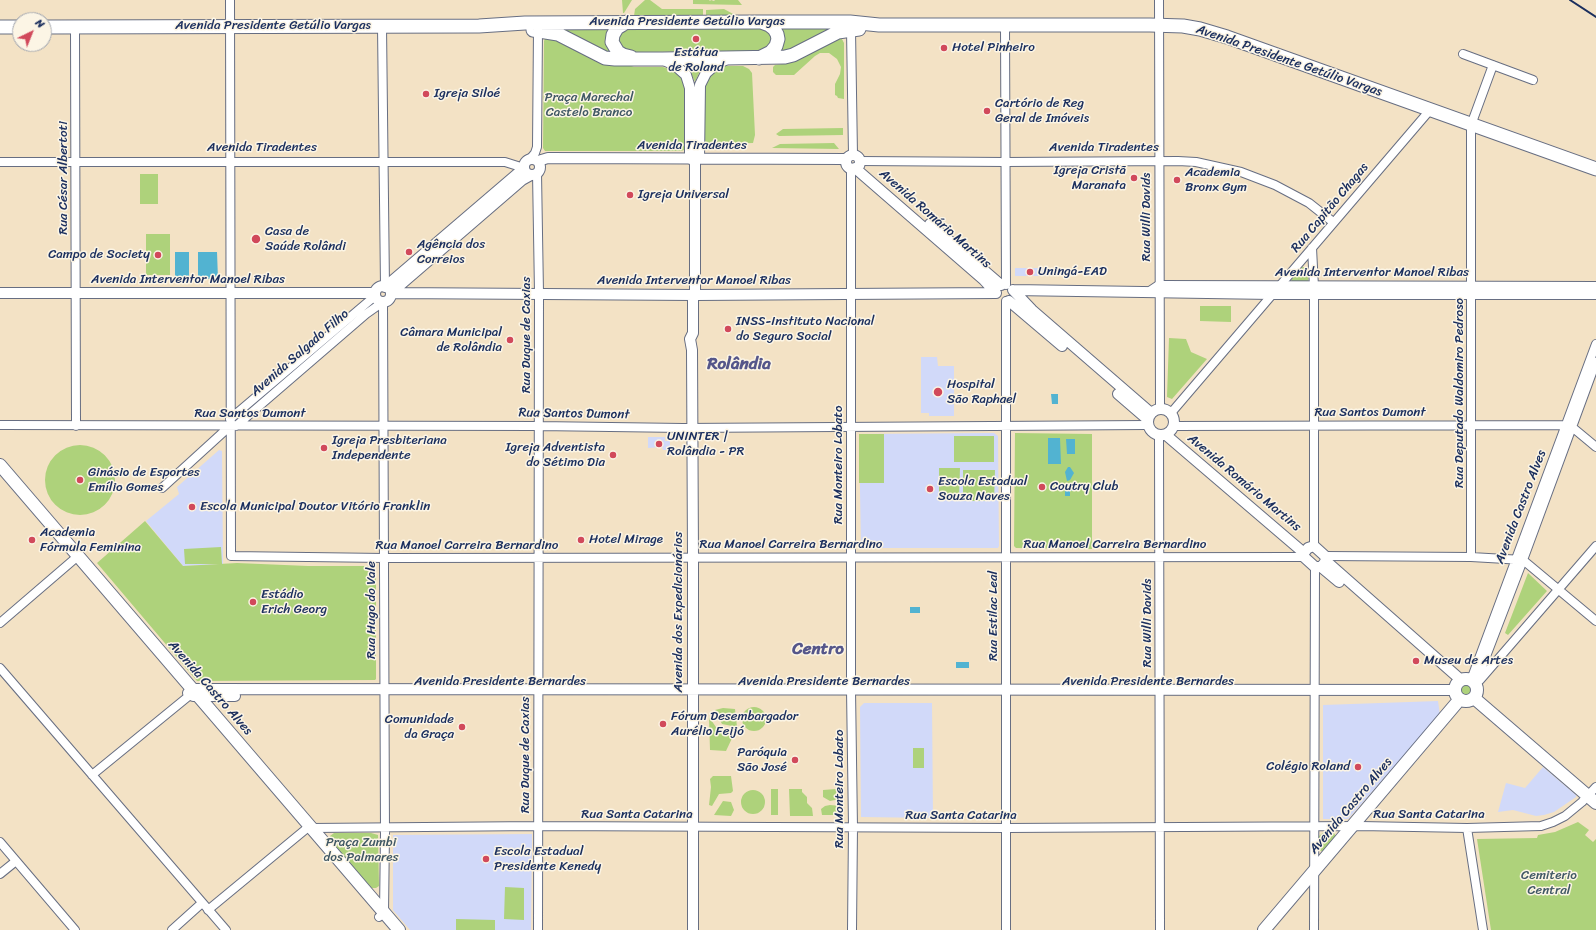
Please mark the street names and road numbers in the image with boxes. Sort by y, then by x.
street label: Avenida Presidente Getúlio Vargas [589,14,785,30]
street label: Avenida Presidente Getúlio Vargas [175,18,371,34]
street label: Avenida Presidente Getúlio Vargas [1194,22,1384,100]
street label: Rua César Albertoti [56,121,72,235]
street label: Avenida Tiradentes [637,138,747,154]
street label: Avenida Tiradentes [207,140,317,156]
street label: Avenida Tiradentes [1049,140,1159,156]
street label: Rua Capitão Chagas [1288,160,1372,256]
street label: Avenida Romário Martins [876,166,994,272]
street label: Rua Willi Davids [1139,173,1155,261]
street label: Avenida Interventor Manoel Ribas [1275,265,1469,281]
street label: Avenida Interventor Manoel Ribas [91,272,285,288]
street label: Avenida Interventor Manoel Ribas [597,273,791,289]
street label: Rua Duque de Caxias [519,277,535,393]
street label: Rua Deputado Waldomiro Pedroso [1452,298,1468,488]
street label: Avenida Salgado Filho [248,306,352,400]
street label: Rua Santos Dumont [518,405,630,423]
street label: Rua Santos Dumont [1314,405,1426,421]
street label: Rua Santos Dumont [194,406,306,422]
street label: Rua Monteiro Lobato [831,406,847,524]
street label: Avenida Romário Martins [1184,431,1304,535]
street label: Avenida Castro Alves [1492,448,1550,566]
street label: Avenida dos Expedicionários [671,532,687,692]
street label: Rua Manoel Carreira Bernardino [700,537,882,553]
street label: Rua Manoel Carreira Bernardino [1024,537,1206,553]
street label: Rua Manoel Carreira Bernardino [376,538,558,554]
street label: Rua Hugo do Vale [364,561,380,659]
street label: Rua Estilac Leal [986,571,1002,661]
street label: Rua Willi Davids [1140,579,1156,667]
street label: Avenida Castro Alves [165,637,255,739]
street label: Avenida Presidente Bernardes [414,674,586,690]
street label: Avenida Presidente Bernardes [738,674,910,690]
street label: Avenida Presidente Bernardes [1062,674,1234,690]
street label: Rua Duque de Caxias [518,697,534,813]
street label: Rua Monteiro Lobato [832,730,848,848]
street label: Avenida Castro Alves [1306,755,1396,857]
street label: Rua Santa Catarina [581,807,693,823]
street label: Rua Santa Catarina [1373,807,1485,823]
street label: Rua Santa Catarina [905,808,1017,824]

